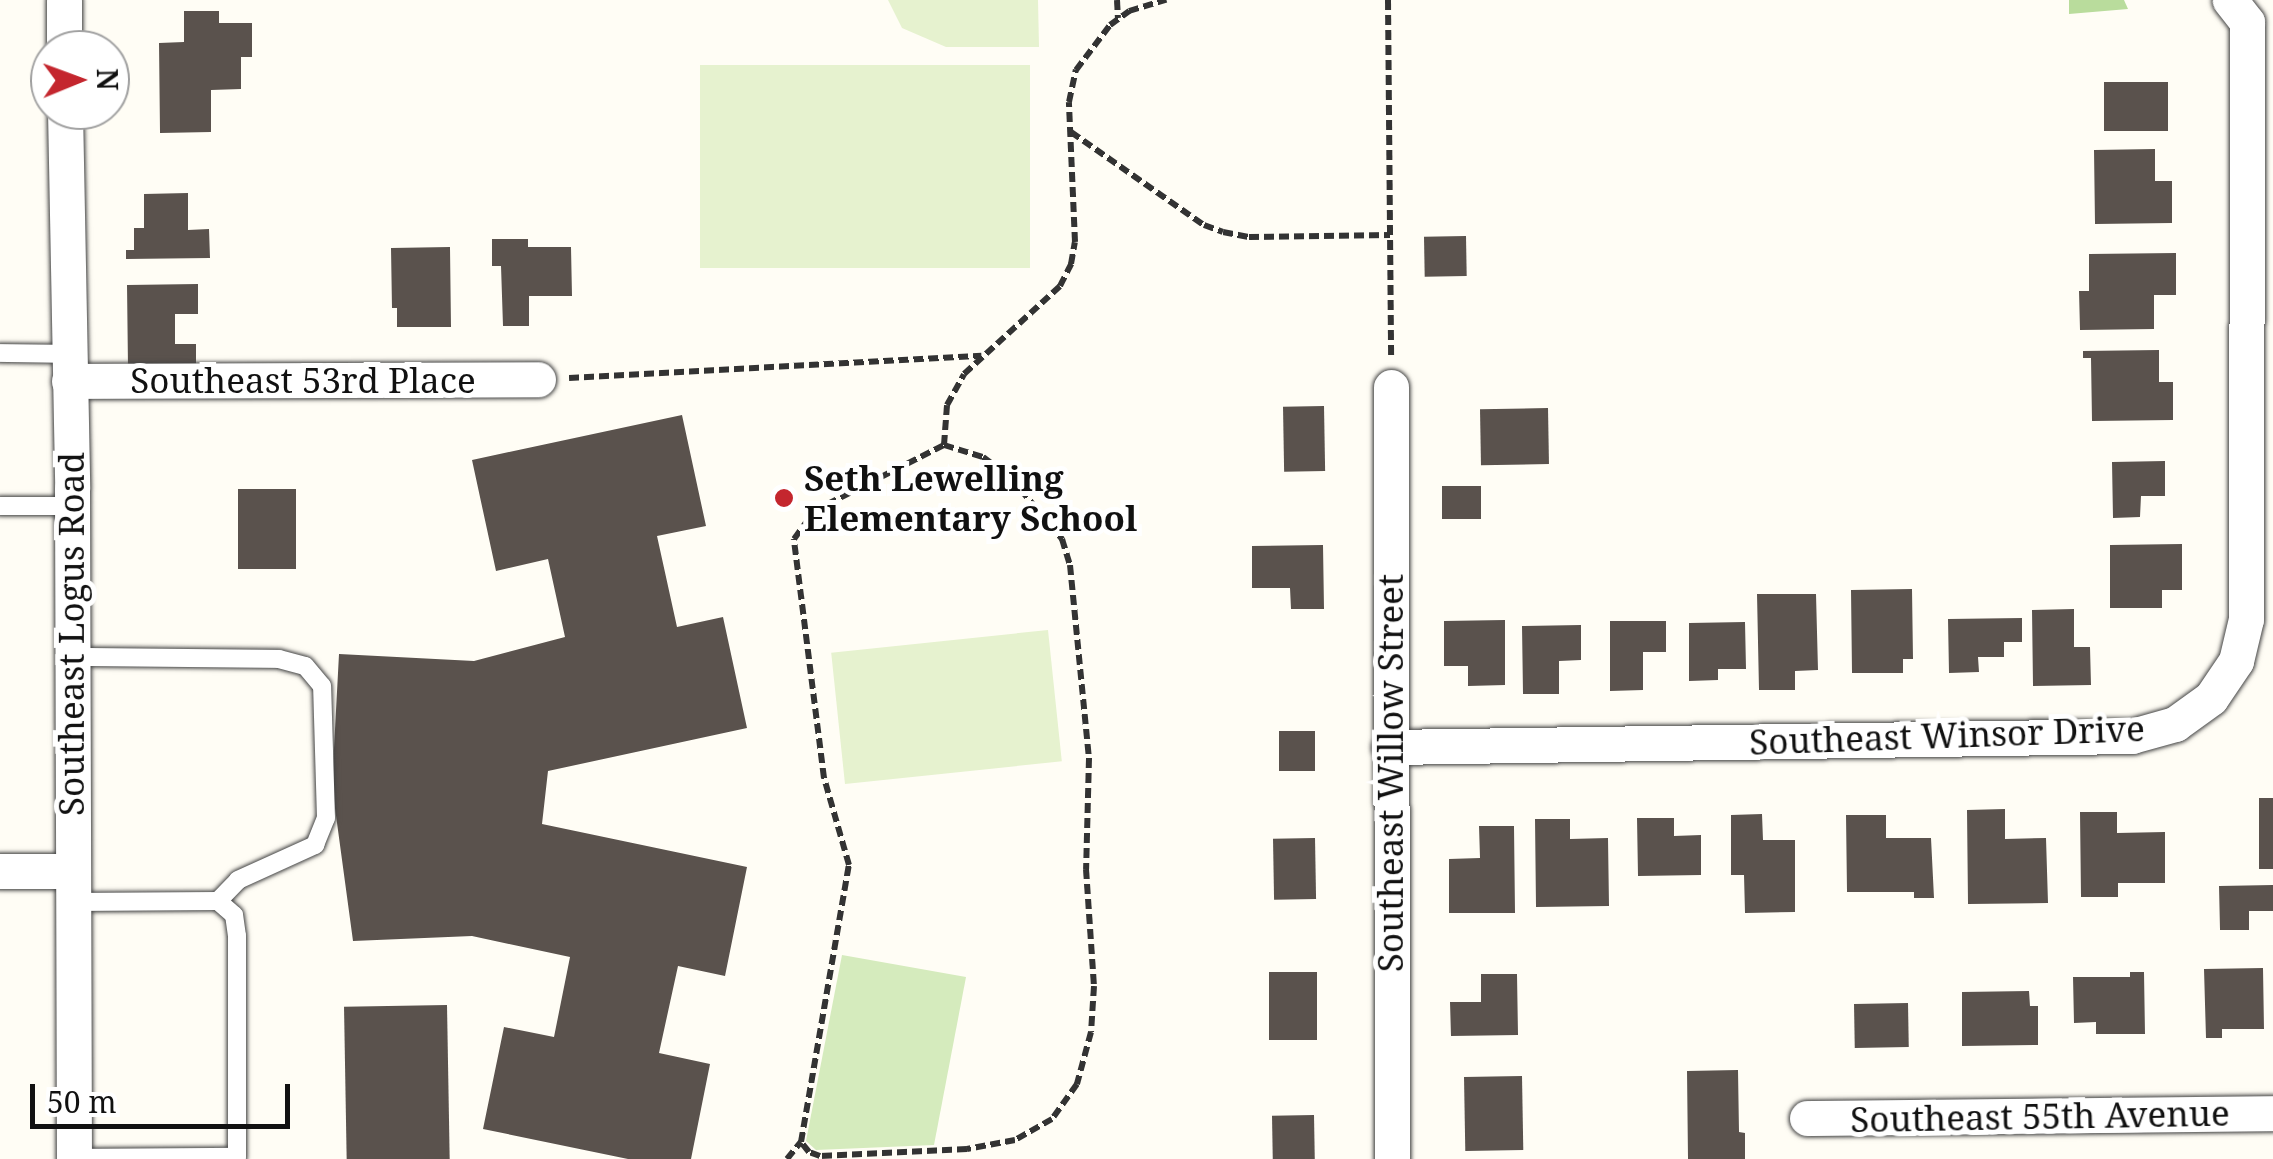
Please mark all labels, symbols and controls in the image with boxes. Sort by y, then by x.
north arrow [30,30,130,130]
text: N [89,68,127,91]
street label: Southeast 53rd Place [130,359,476,401]
street label: Southeast Logus Road [50,452,92,816]
place label: Seth Lewelling Elementary School [804,457,1137,539]
marker: Seth Lewelling Elementary School [773,487,795,509]
street label: Southeast Willow Street [1369,574,1411,972]
street label: Southeast Winsor Drive [1749,707,2145,763]
scale bar [35,1064,295,1126]
text: 50 m [47,1081,117,1122]
street label: Southeast 55th Avenue [1850,1092,2230,1140]

